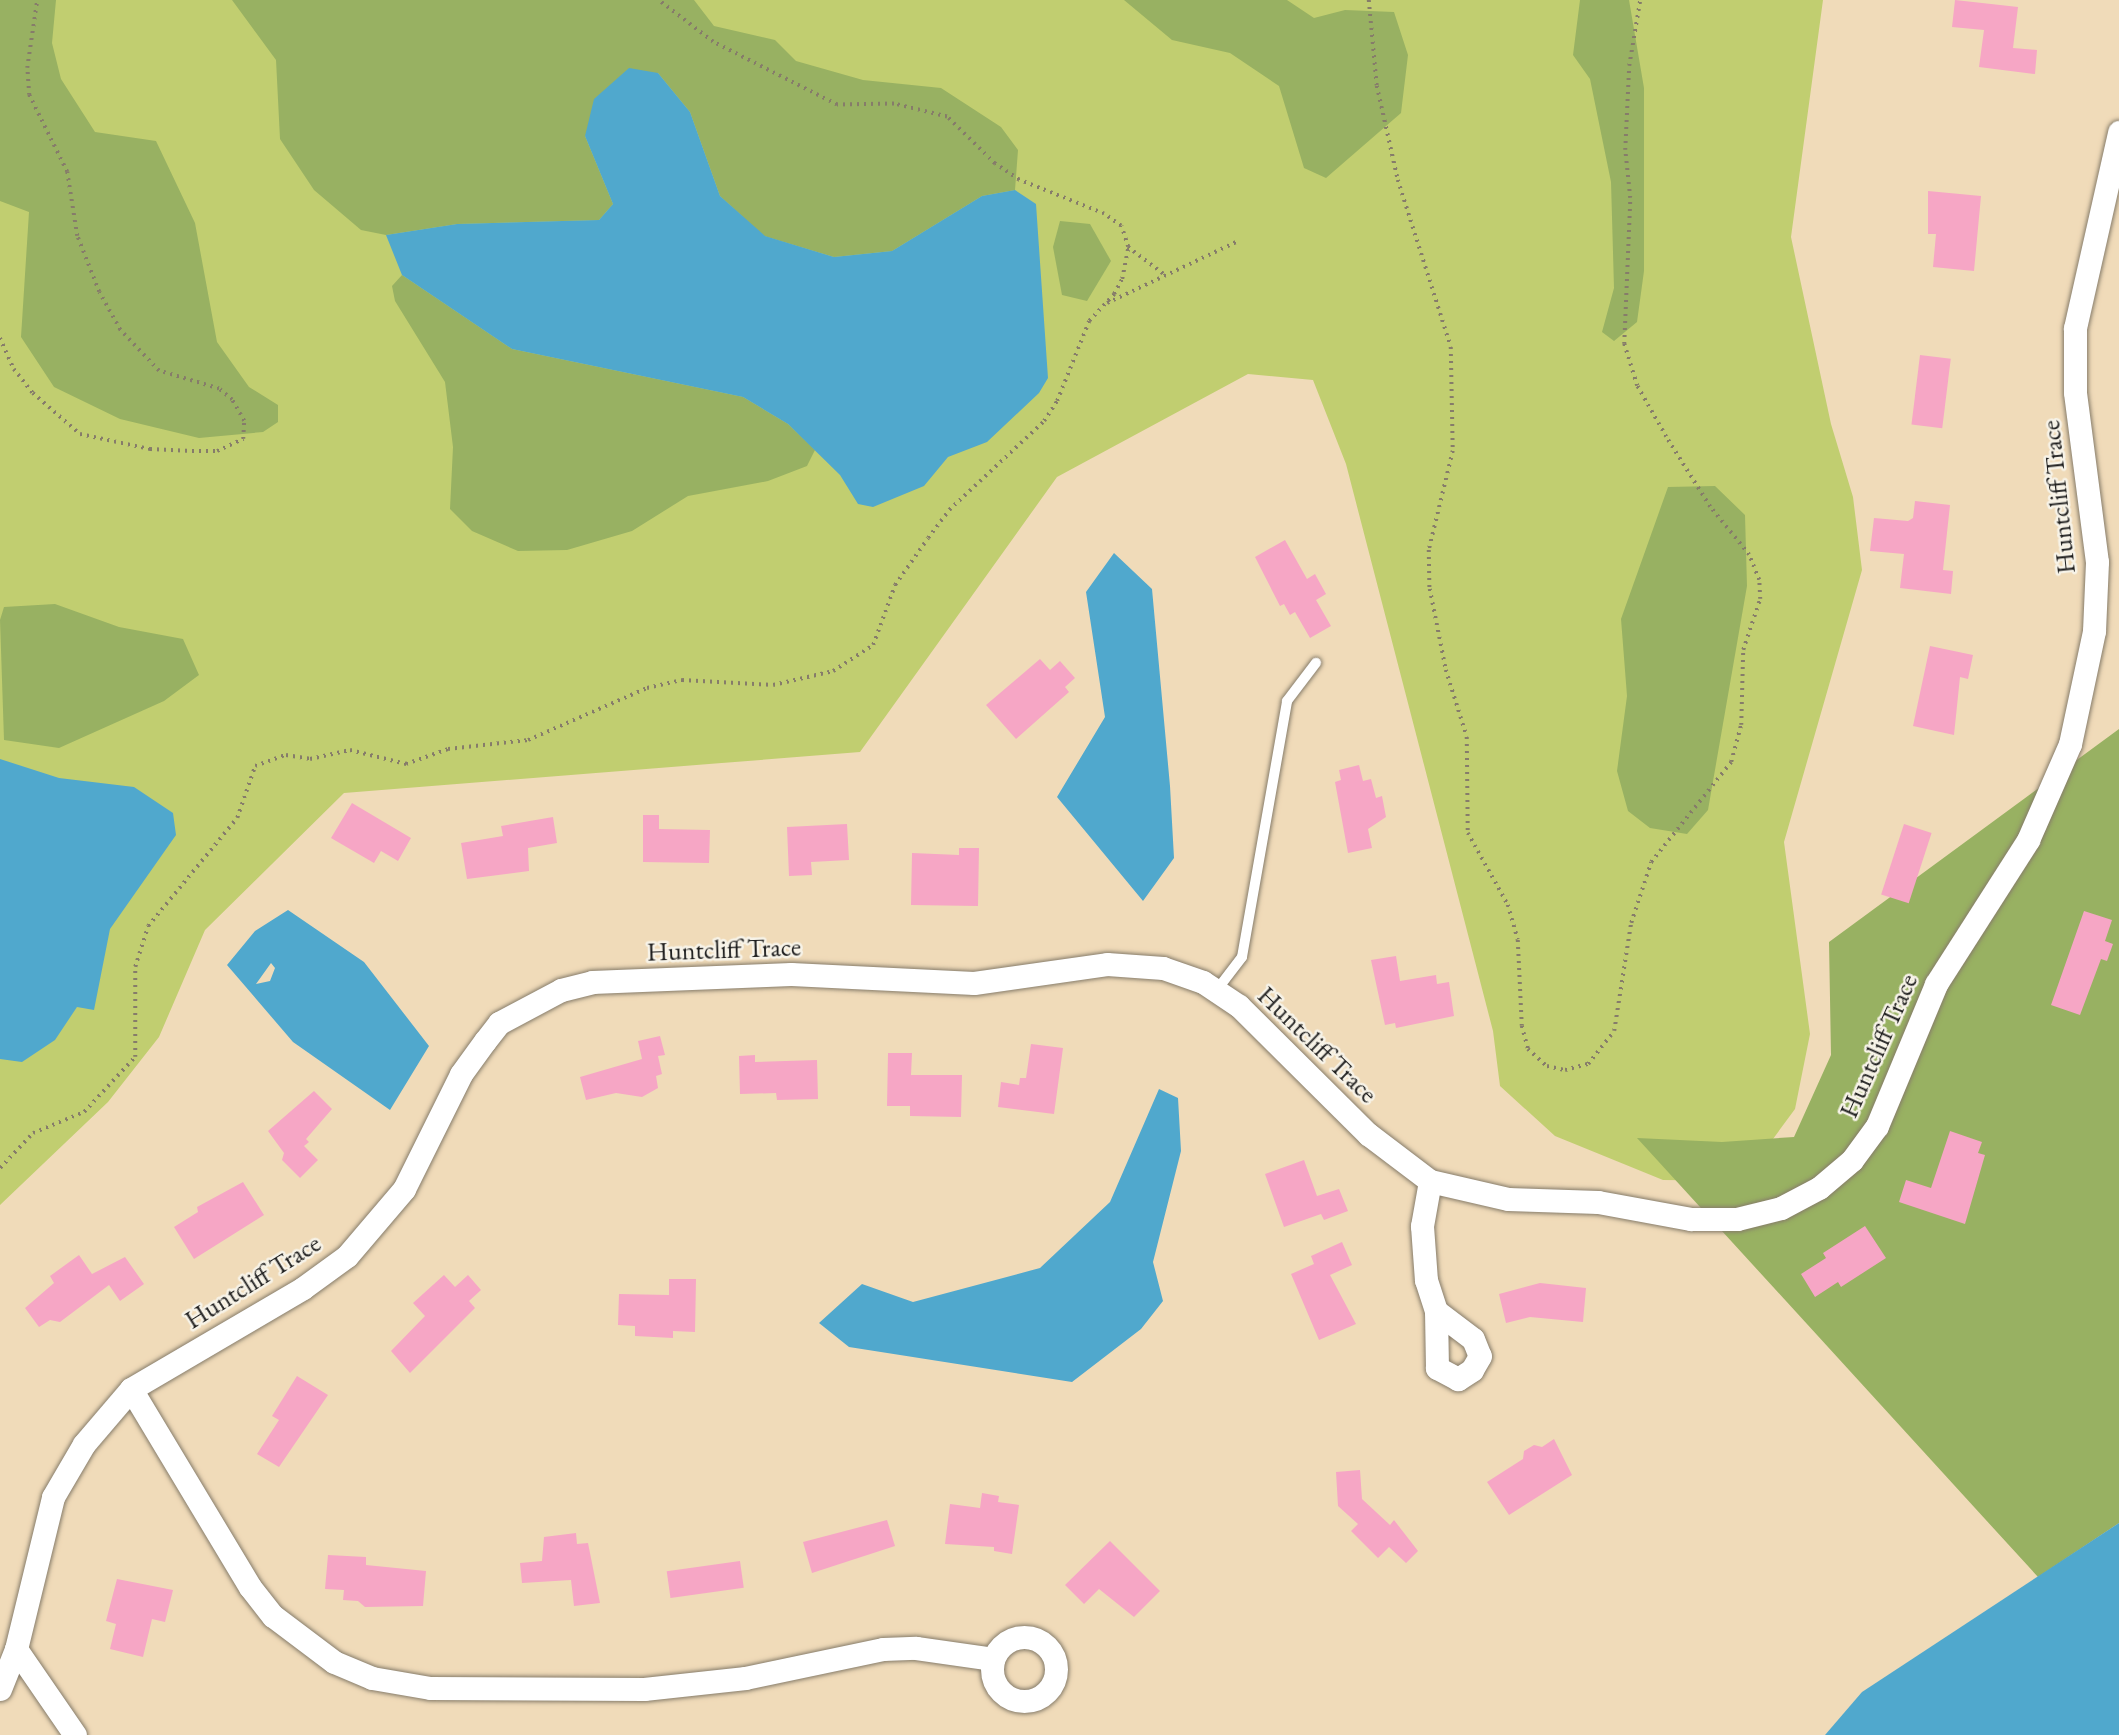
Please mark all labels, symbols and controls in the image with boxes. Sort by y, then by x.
street label: Huntcliff Trace [2035,419,2083,575]
street label: Huntcliff Trace [646,932,802,968]
street label: Huntcliff Trace [1833,969,1925,1123]
street label: Huntcliff Trace [1251,980,1383,1110]
street label: Huntcliff Trace [179,1228,327,1336]

